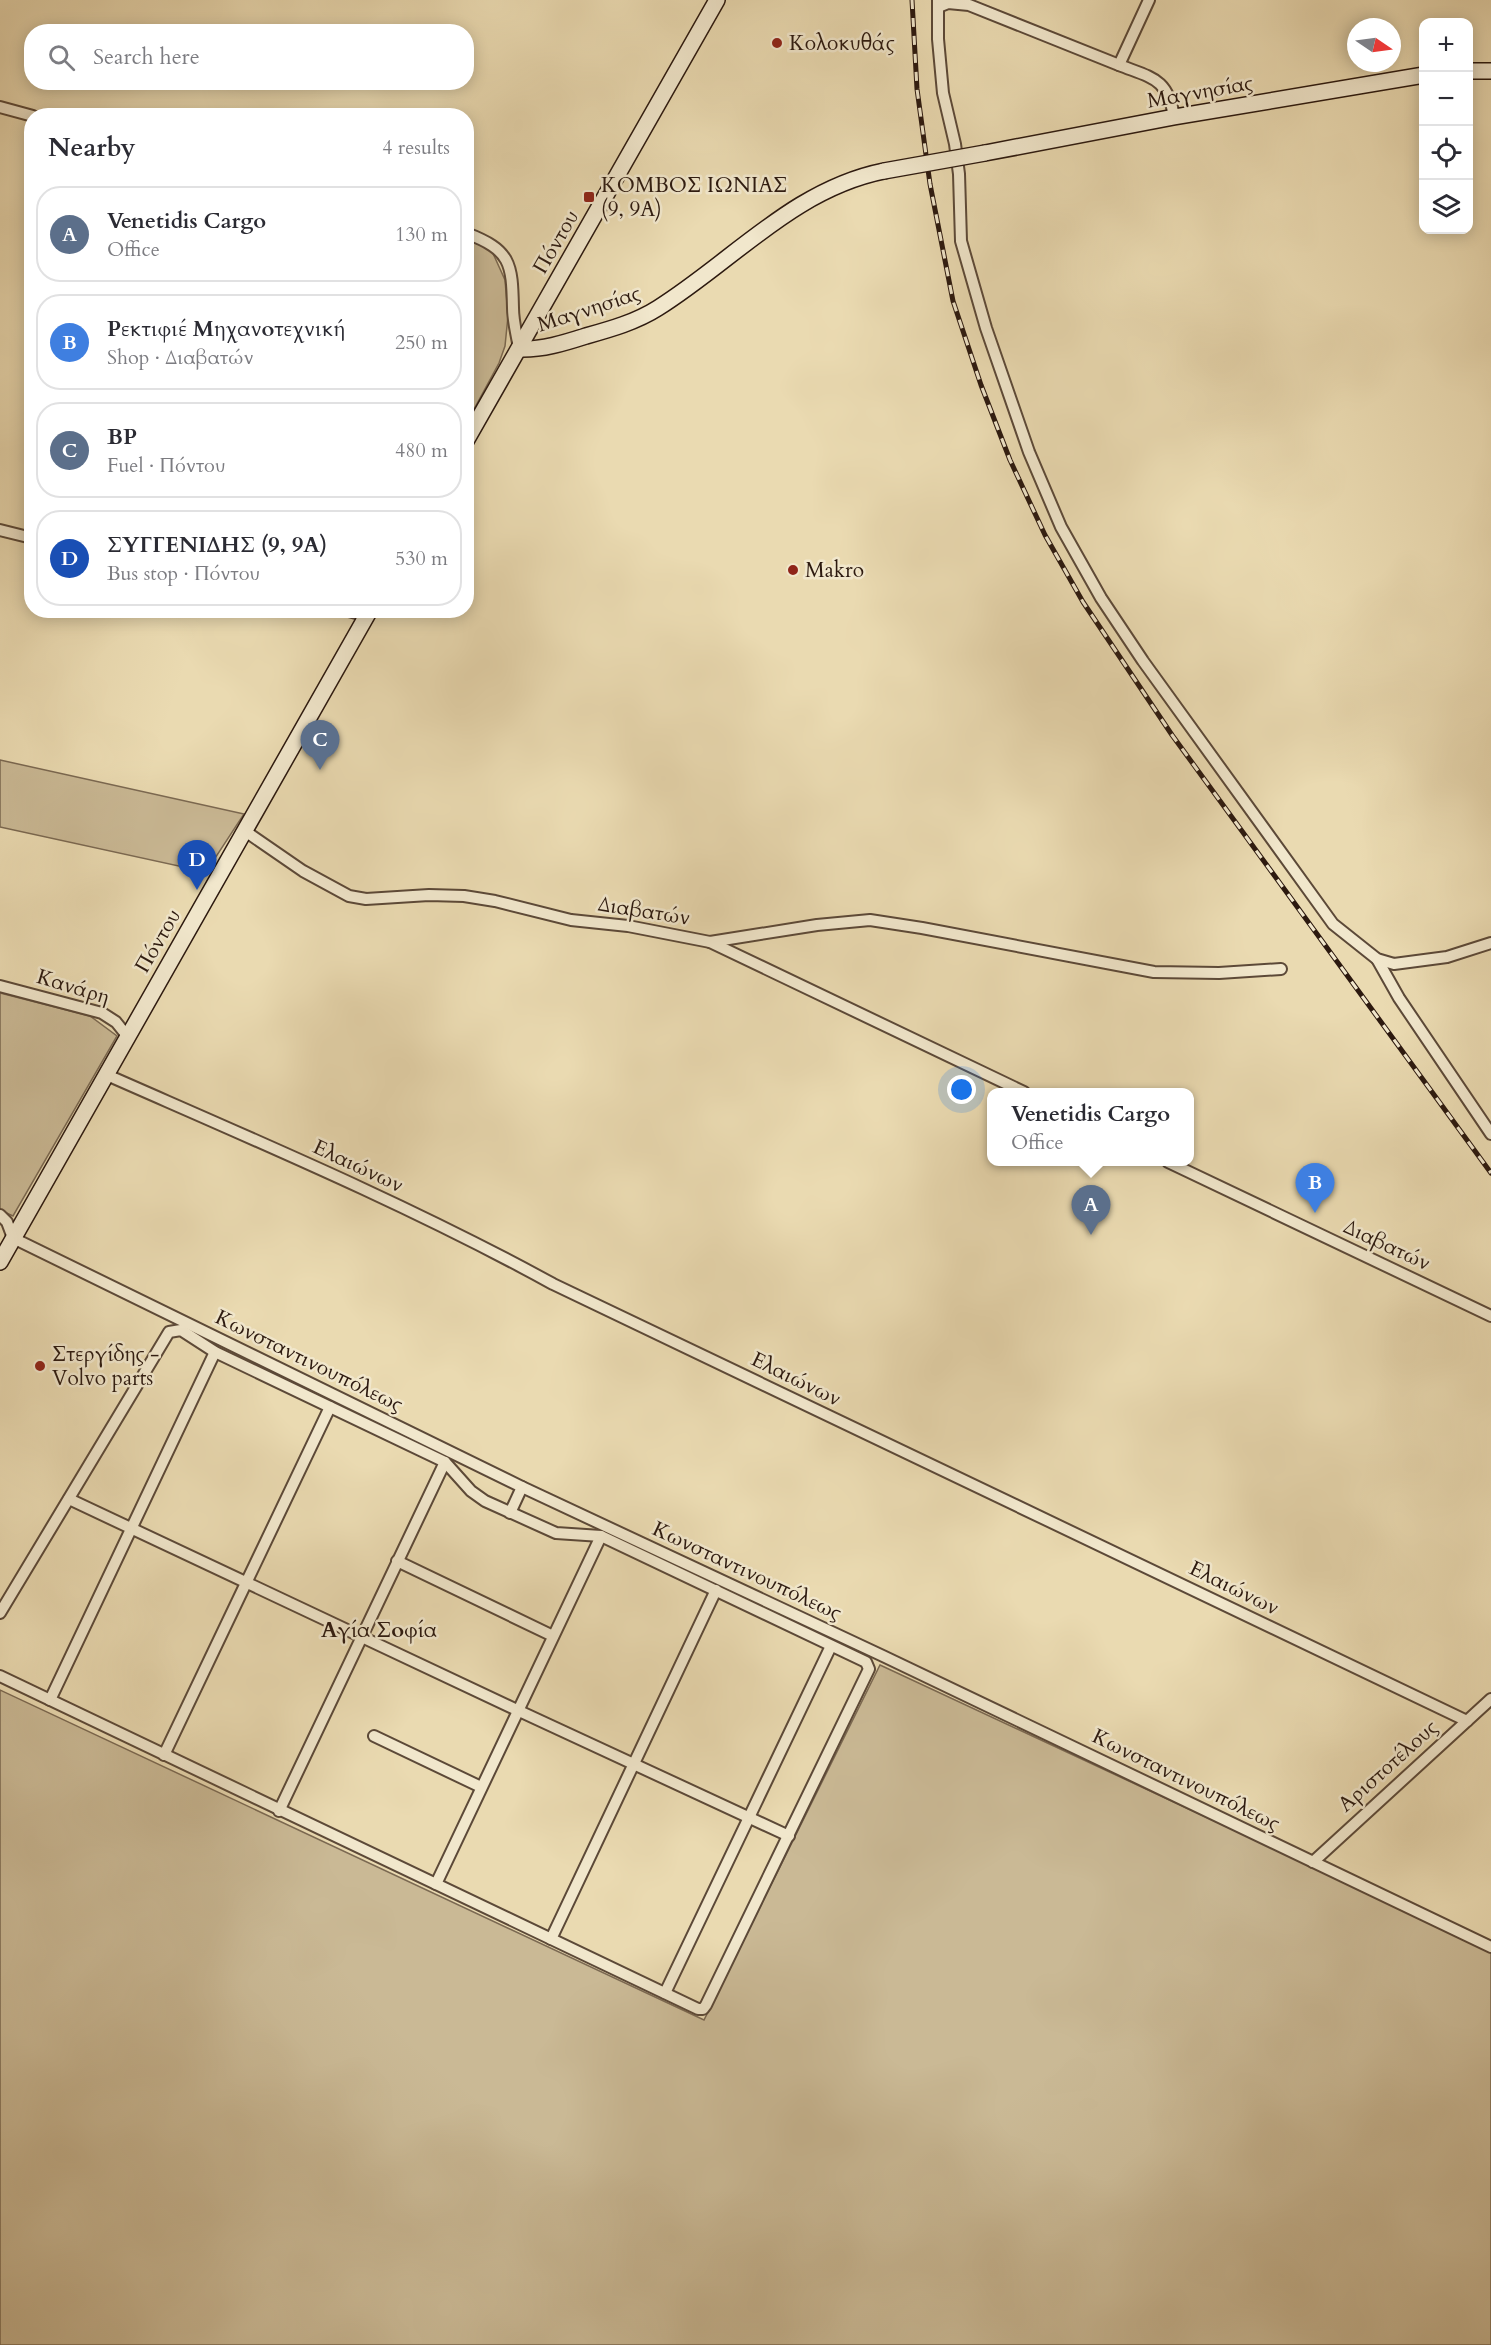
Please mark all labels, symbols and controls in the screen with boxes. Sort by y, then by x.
north arrow [1347,18,1401,72]
map controls [1419,18,1473,234]
button: + [1419,18,1473,72]
search box [24,24,474,90]
place label: Κολοκυθάς [789,29,895,58]
marker: Κολοκυθάς [770,36,784,50]
icon: search [45,41,78,74]
text: Search here [93,42,200,72]
street label: Μαγνησίας [1145,68,1255,116]
button: − [1419,72,1473,126]
button: locate [1419,126,1473,180]
text: Nearby [48,130,136,165]
text: 4 results [382,134,450,161]
place label: ΚΟΜΒΟΣ ΙΩΝΙΑΣ (9, 9Α) [601,171,787,224]
button: layers [1419,180,1473,234]
marker: ΚΟΜΒΟΣ ΙΩΝΙΑΣ (9, 9Α) [582,190,596,204]
street label: Πόντου [526,205,586,279]
text: Venetidis Cargo [107,206,266,236]
text: A [62,221,77,248]
text: 130 m [395,221,448,248]
text: Office [107,236,160,263]
street label: Μαγνησίας [534,279,644,339]
text: Ρεκτιφιέ Μηχανοτεχνική [107,314,346,344]
text: B [62,329,77,356]
text: 250 m [395,329,448,356]
text: Shop · Διαβατών [107,344,253,371]
text: BP [107,422,137,452]
text: C [62,437,77,464]
text: 480 m [395,437,448,464]
text: Fuel · Πόντου [107,452,225,479]
text: ΣΥΓΓΕΝΙΔΗΣ (9, 9Α) [107,530,327,560]
text: D [61,545,78,572]
text: 530 m [395,545,448,572]
place label: Makro [805,556,864,585]
text: Bus stop · Πόντου [107,560,260,587]
marker: Makro [786,563,800,577]
pin: C [300,720,340,770]
pin: D [178,840,216,890]
street label: Διαβατών [596,889,692,933]
street label: Πόντου [128,904,188,978]
street label: Κανάρη [33,962,113,1012]
your location [947,1075,976,1104]
popup [987,1088,1194,1166]
text: Venetidis Cargo [1011,1099,1170,1129]
text: Office [1011,1129,1064,1156]
street label: Ελαιώνων [308,1132,408,1200]
pin: B [1296,1164,1334,1213]
pin: A [1072,1186,1110,1235]
street label: Διαβατών [1339,1212,1435,1278]
street label: Κωνσταντινουπόλεως [210,1303,408,1419]
place label: Στεργίδης - Volvo parts [52,1340,159,1393]
street label: Ελαιώνων [746,1345,846,1413]
marker: Στεργίδης - Volvo parts [33,1359,47,1373]
street label: Κωνσταντινουπόλεως [648,1514,846,1628]
street label: Ελαιώνων [1184,1554,1284,1622]
district label: Αγία Σοφία [321,1615,437,1645]
street label: Αριστοτέλους [1332,1713,1444,1819]
street label: Κωνσταντινουπόλεως [1087,1722,1285,1838]

